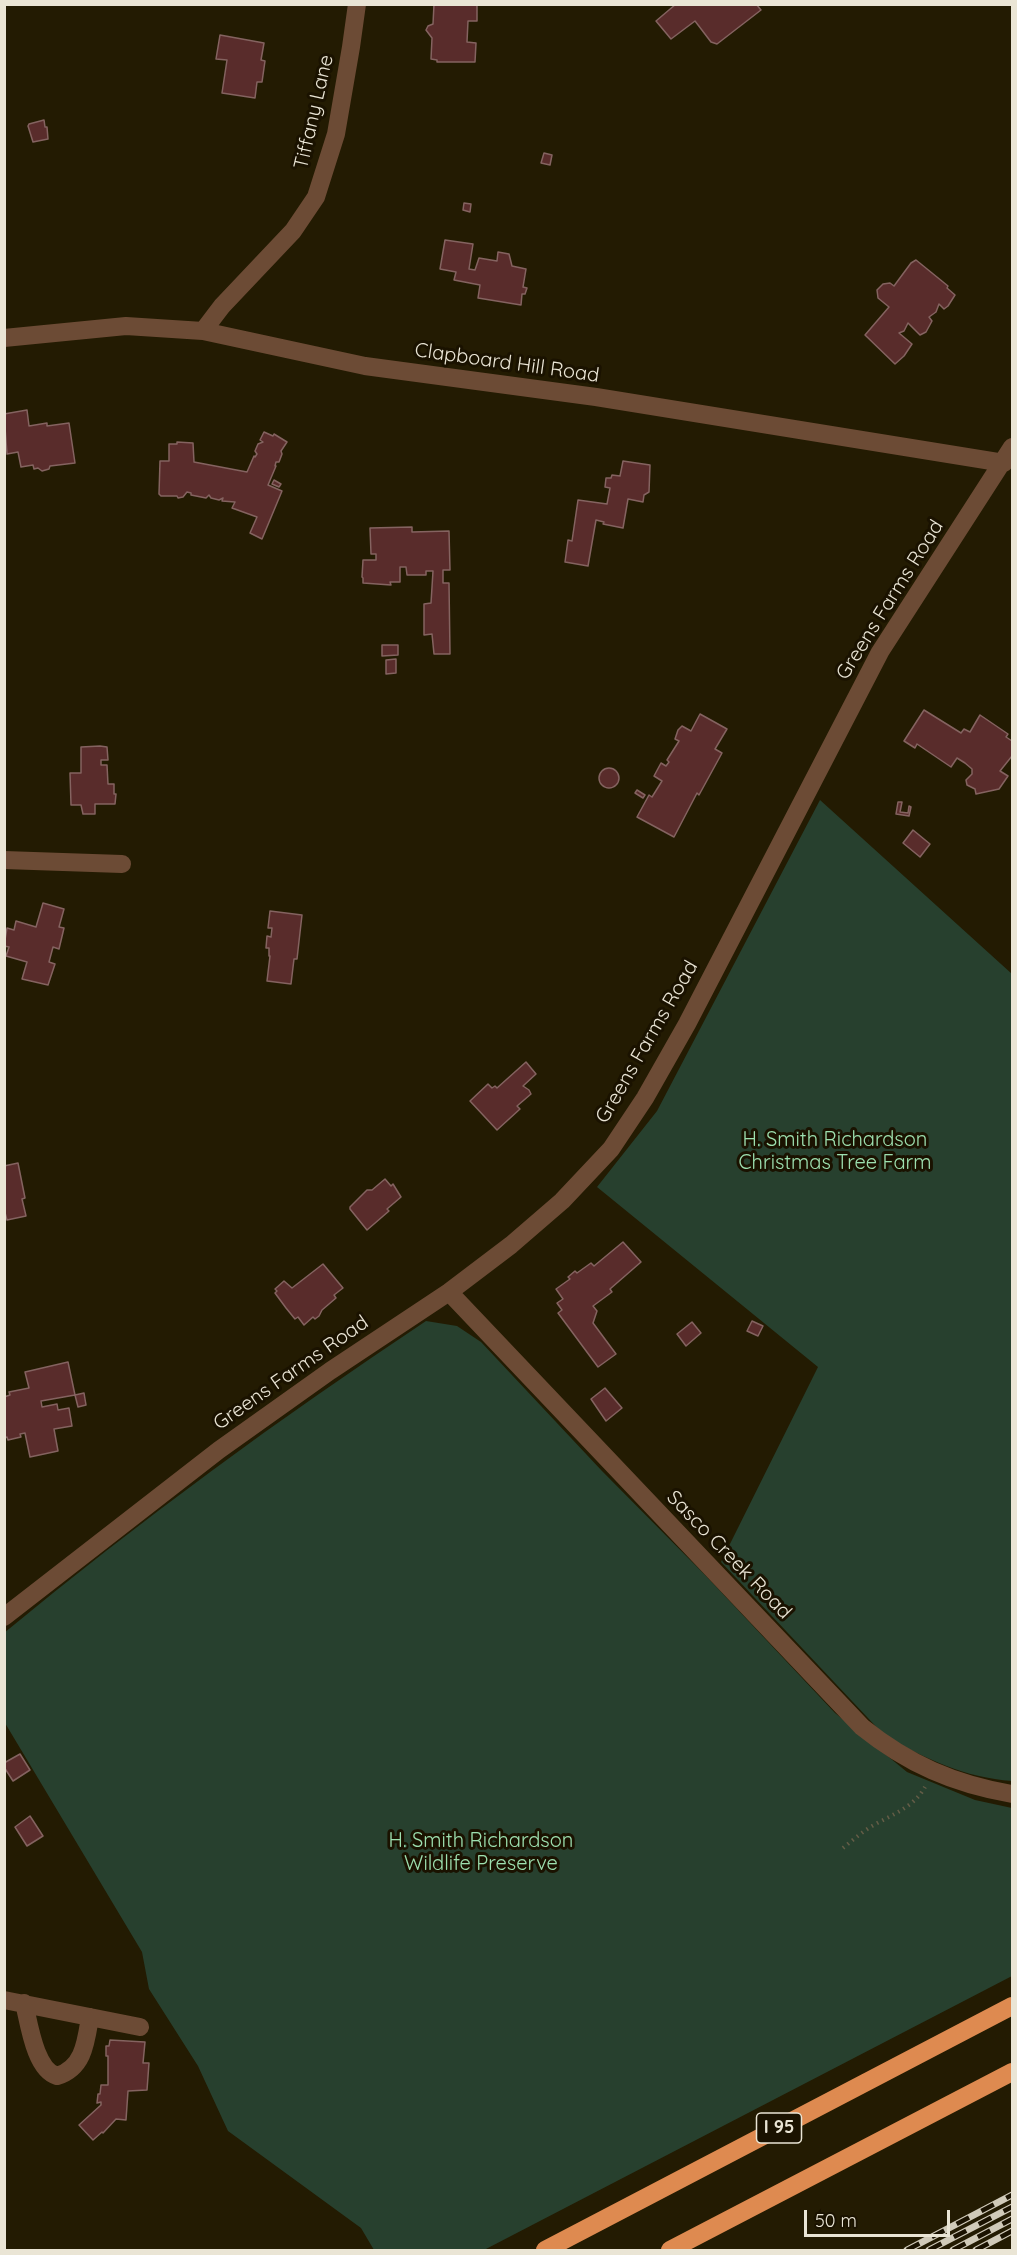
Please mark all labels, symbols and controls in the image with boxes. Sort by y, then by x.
street label: Tiffany Lane [289,52,339,172]
street label: Clapboard Hill Road [413,338,601,388]
street label: Greens Farms Road [831,516,949,684]
street label: Greens Farms Road [591,956,703,1128]
park label: H. Smith Richardson Christmas Tree Farm [739,1128,931,1175]
street label: Greens Farms Road [209,1311,373,1435]
street label: Sasco Creek Road [662,1486,796,1624]
park label: H. Smith Richardson Wildlife Preserve [389,1829,573,1876]
road number: I 95 [756,2113,802,2143]
scale bar [807,2198,952,2236]
text: 50 m [815,2209,857,2232]

